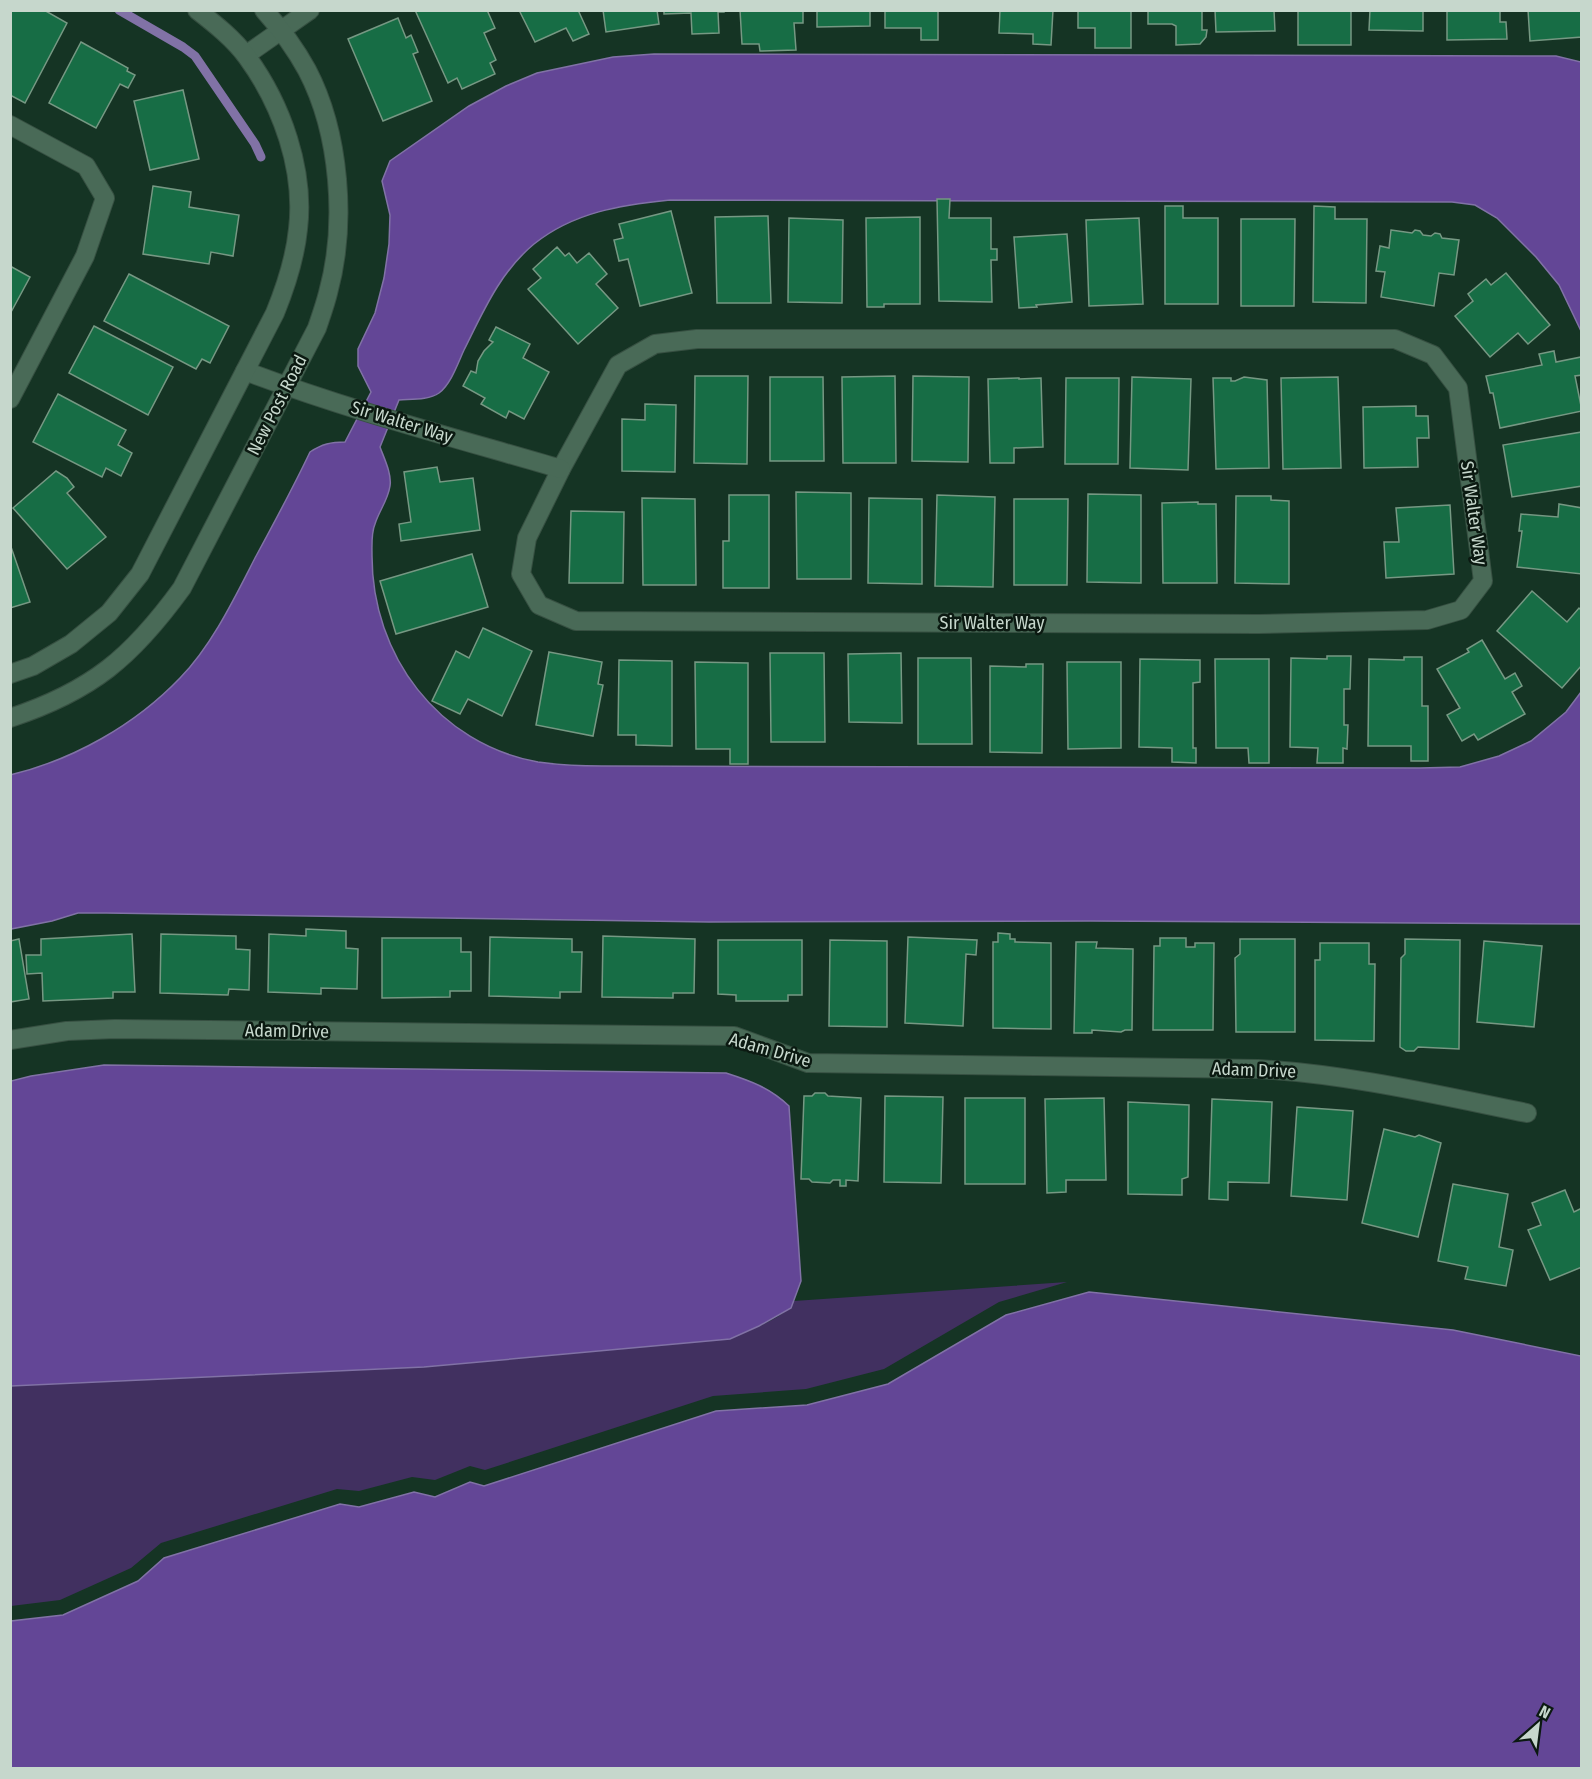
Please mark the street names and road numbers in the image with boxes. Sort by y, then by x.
street label: New Post Road [242,351,312,459]
street label: Sir Walter Way [349,396,455,448]
street label: Sir Walter Way [1456,460,1492,566]
street label: Sir Walter Way [940,612,1044,634]
street label: Adam Drive [245,1019,329,1043]
street label: Adam Drive [727,1028,814,1072]
street label: Adam Drive [1212,1058,1297,1082]

